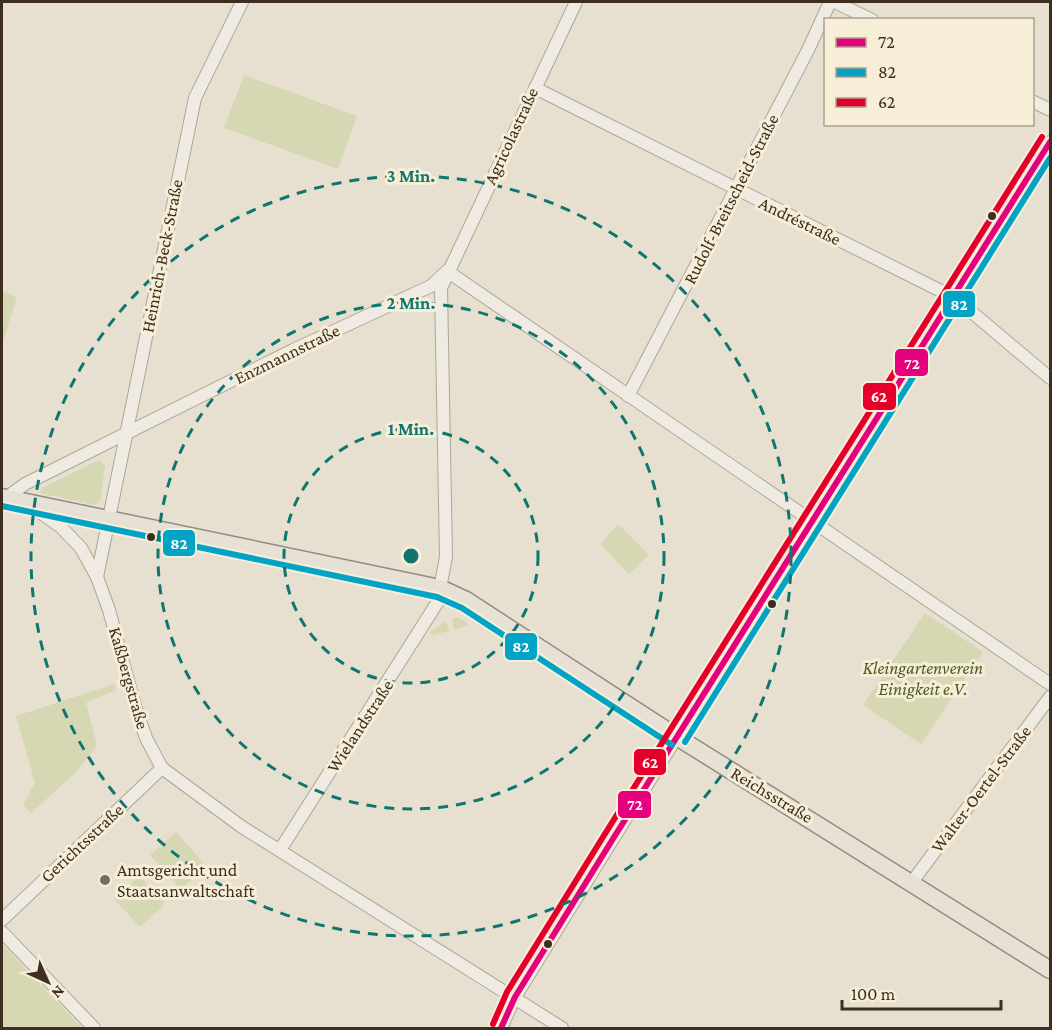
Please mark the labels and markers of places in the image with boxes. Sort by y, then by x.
unlabelled marker [986,210,998,222]
unlabelled marker [145,531,157,543]
centre of rings [401,546,421,566]
unlabelled marker [766,598,778,610]
place label: Amtsgericht und Staatsanwaltschaft [117,860,256,901]
marker: Amtsgericht und Staatsanwaltschaft [98,873,112,887]
unlabelled marker [542,938,554,950]

